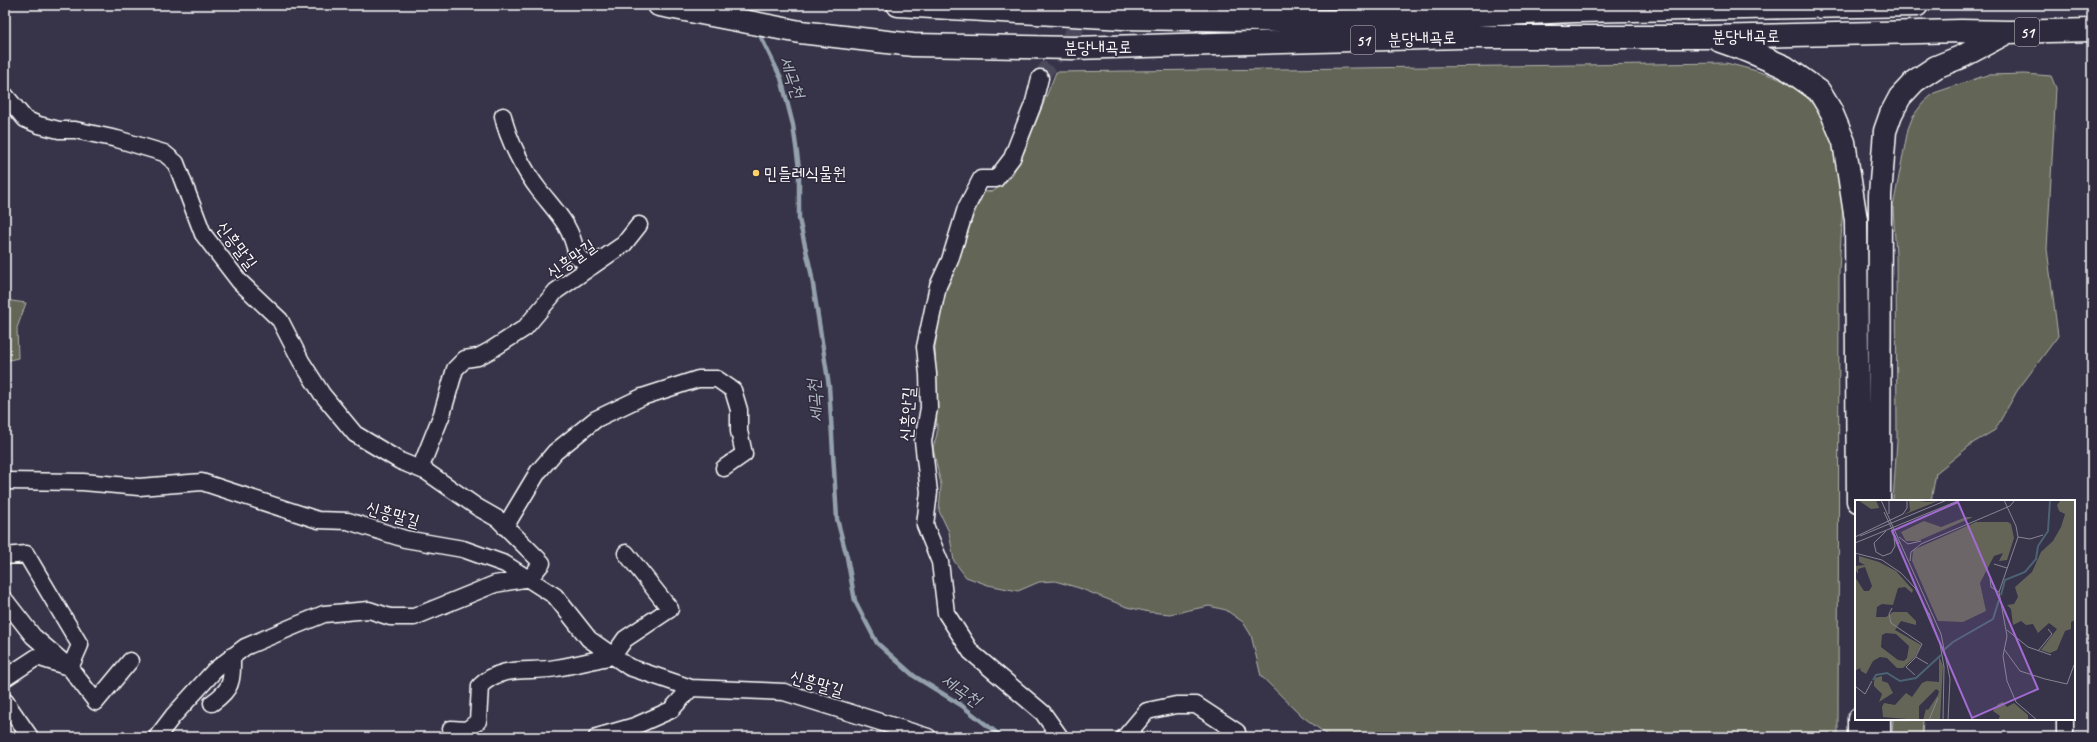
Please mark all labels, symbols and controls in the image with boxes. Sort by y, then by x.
road number: 51 [2015,18,2039,46]
street label: 분당내곡로 [1712,25,1780,48]
road number: 51 [1351,26,1375,54]
street label: 분당내곡로 [1387,27,1457,50]
street label: 분당내곡로 [1064,36,1132,59]
water label: 세곡천 [774,53,810,103]
place label: 민들레식물원 [764,163,846,184]
marker: 민들레식물원 [751,168,761,178]
street label: 신흥말길 [212,217,262,274]
street label: 신흥말길 [543,235,600,284]
water label: 세곡천 [802,377,828,424]
street label: 신흥안길 [896,386,919,442]
street label: 신흥말길 [364,497,422,532]
inset map [1855,500,2075,720]
street label: 신흥말길 [788,666,846,701]
water label: 세곡천 [937,669,986,712]

